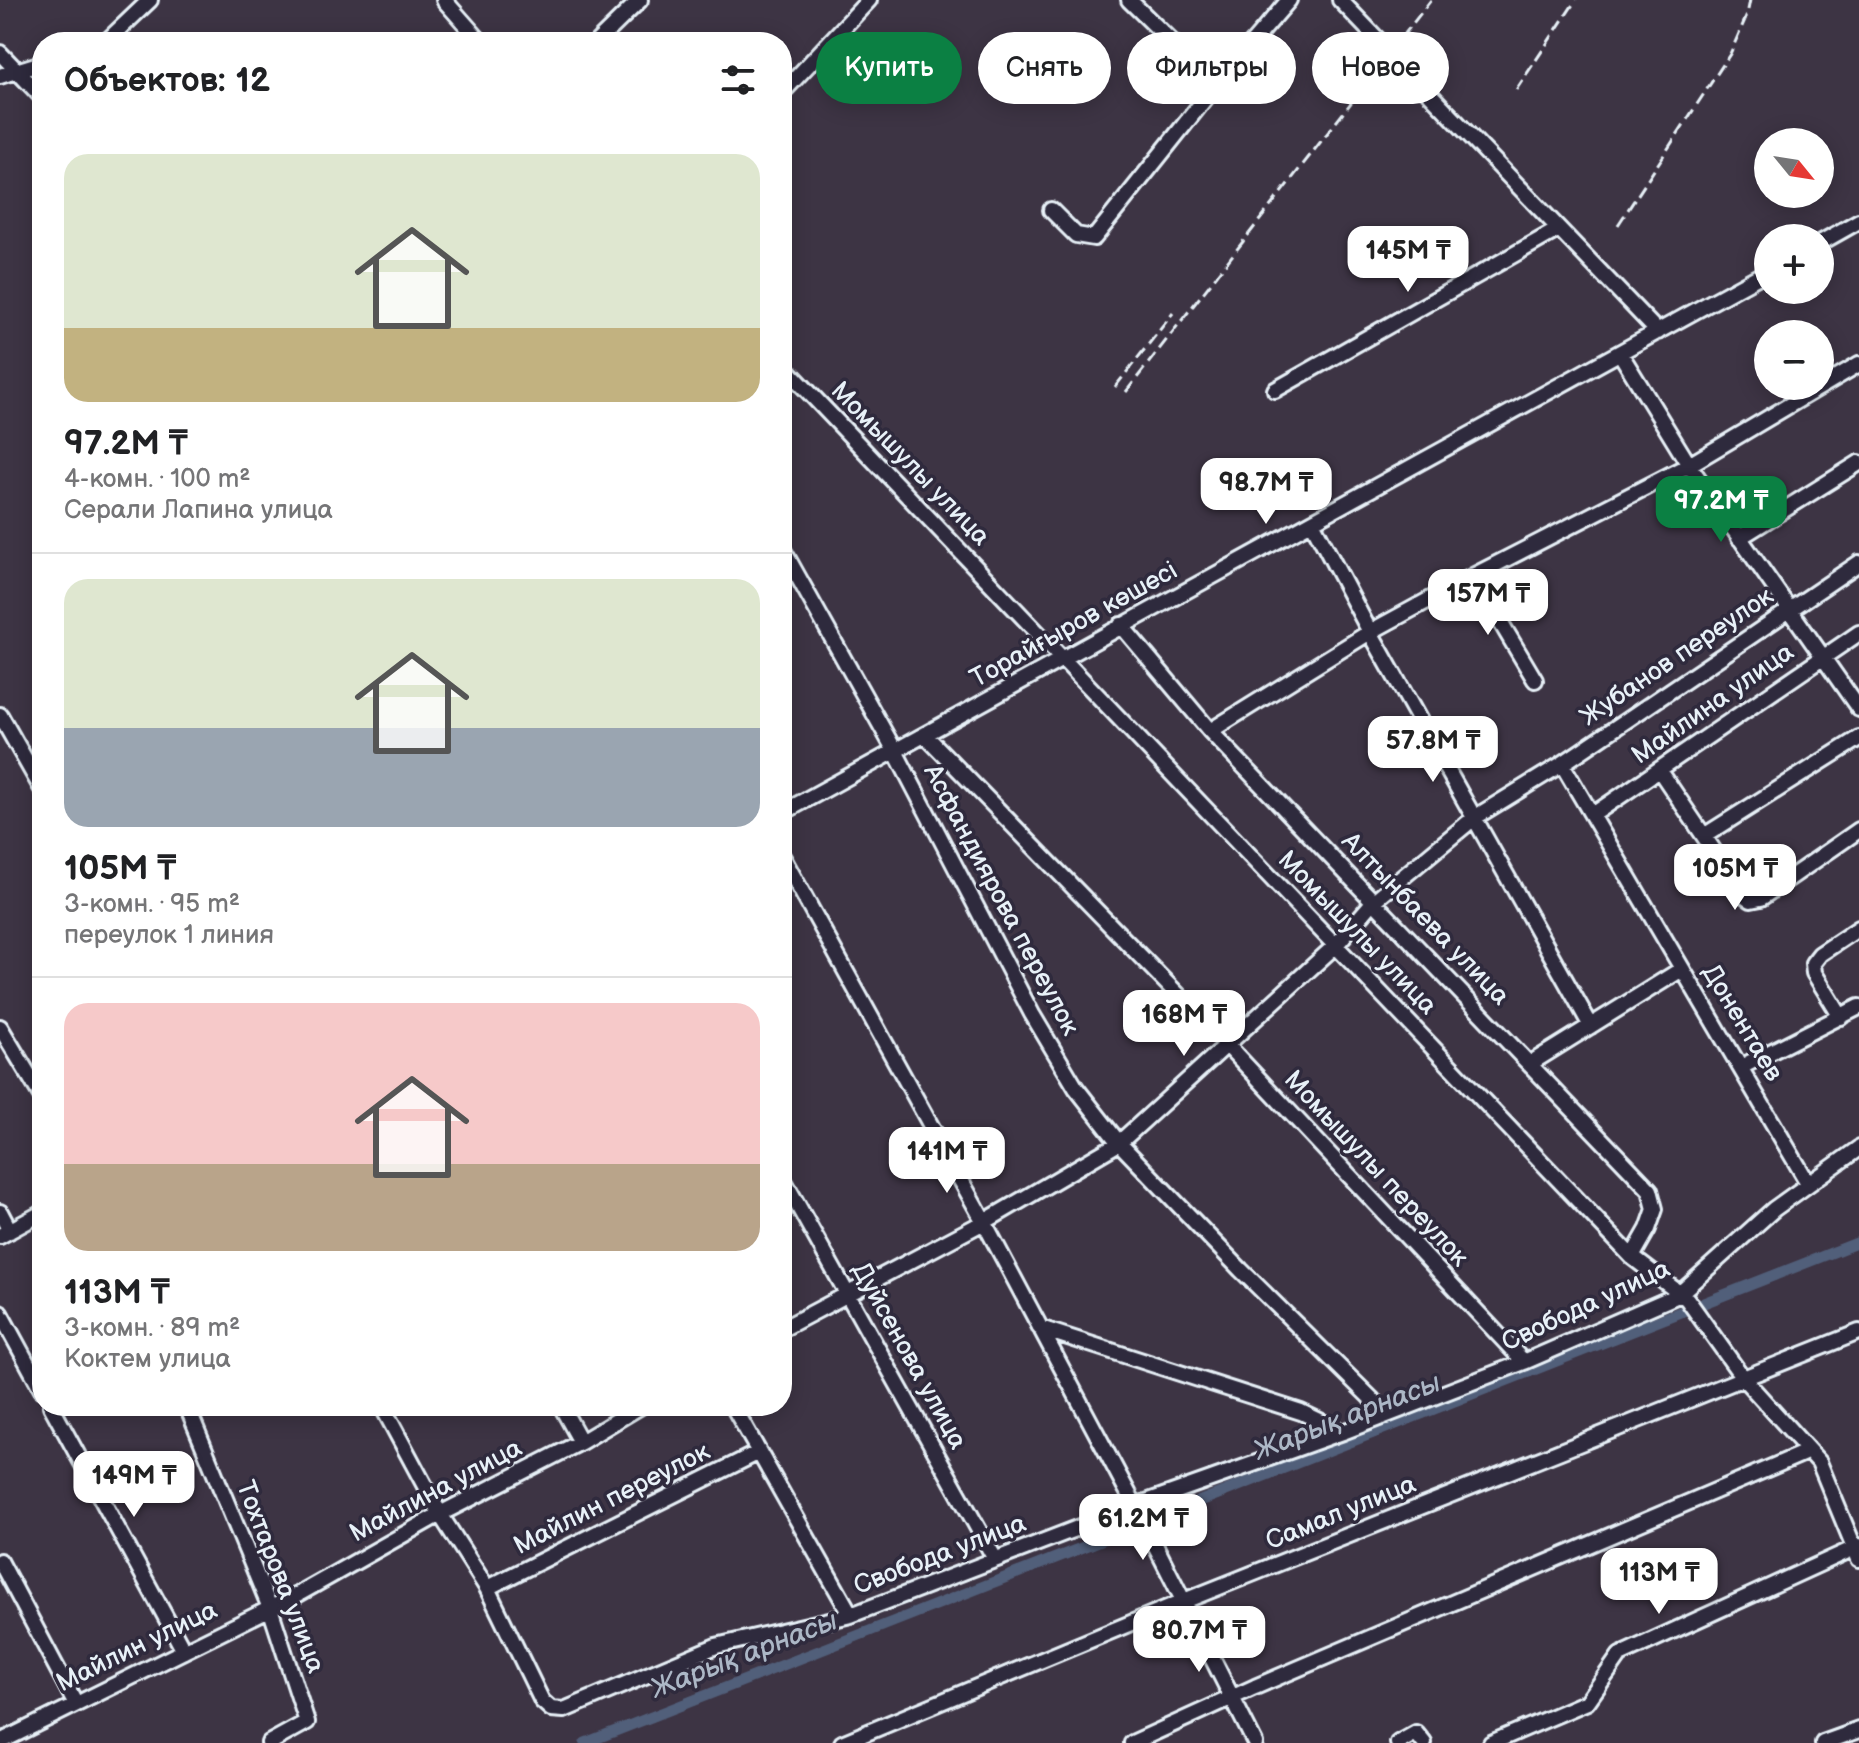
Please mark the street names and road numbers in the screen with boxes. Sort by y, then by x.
street label: Момышулы улица [824,376,996,552]
street label: Торайғыров көшесі [965,555,1183,695]
street label: Жубанов переулок [1575,581,1780,733]
street label: Майлина улица [1626,637,1800,771]
street label: Асфандиярова переулок [916,758,1086,1041]
street label: Алтынбаева улица [1334,825,1515,1012]
street label: Момышулы улица [1271,845,1443,1021]
street label: Донентаев [1695,959,1789,1087]
street label: Момышулы переулок [1277,1065,1475,1273]
street label: Свобода улица [1497,1253,1675,1359]
street label: Дуйсенова улица [845,1257,973,1455]
street label: Майлина улица [345,1433,527,1549]
street label: Майлин переулок [509,1436,715,1562]
street label: Самал улица [1261,1469,1421,1557]
street label: Тохтарова улица [229,1477,331,1677]
street label: Свобода улица [849,1508,1031,1602]
street label: Майлин улица [52,1595,222,1699]

